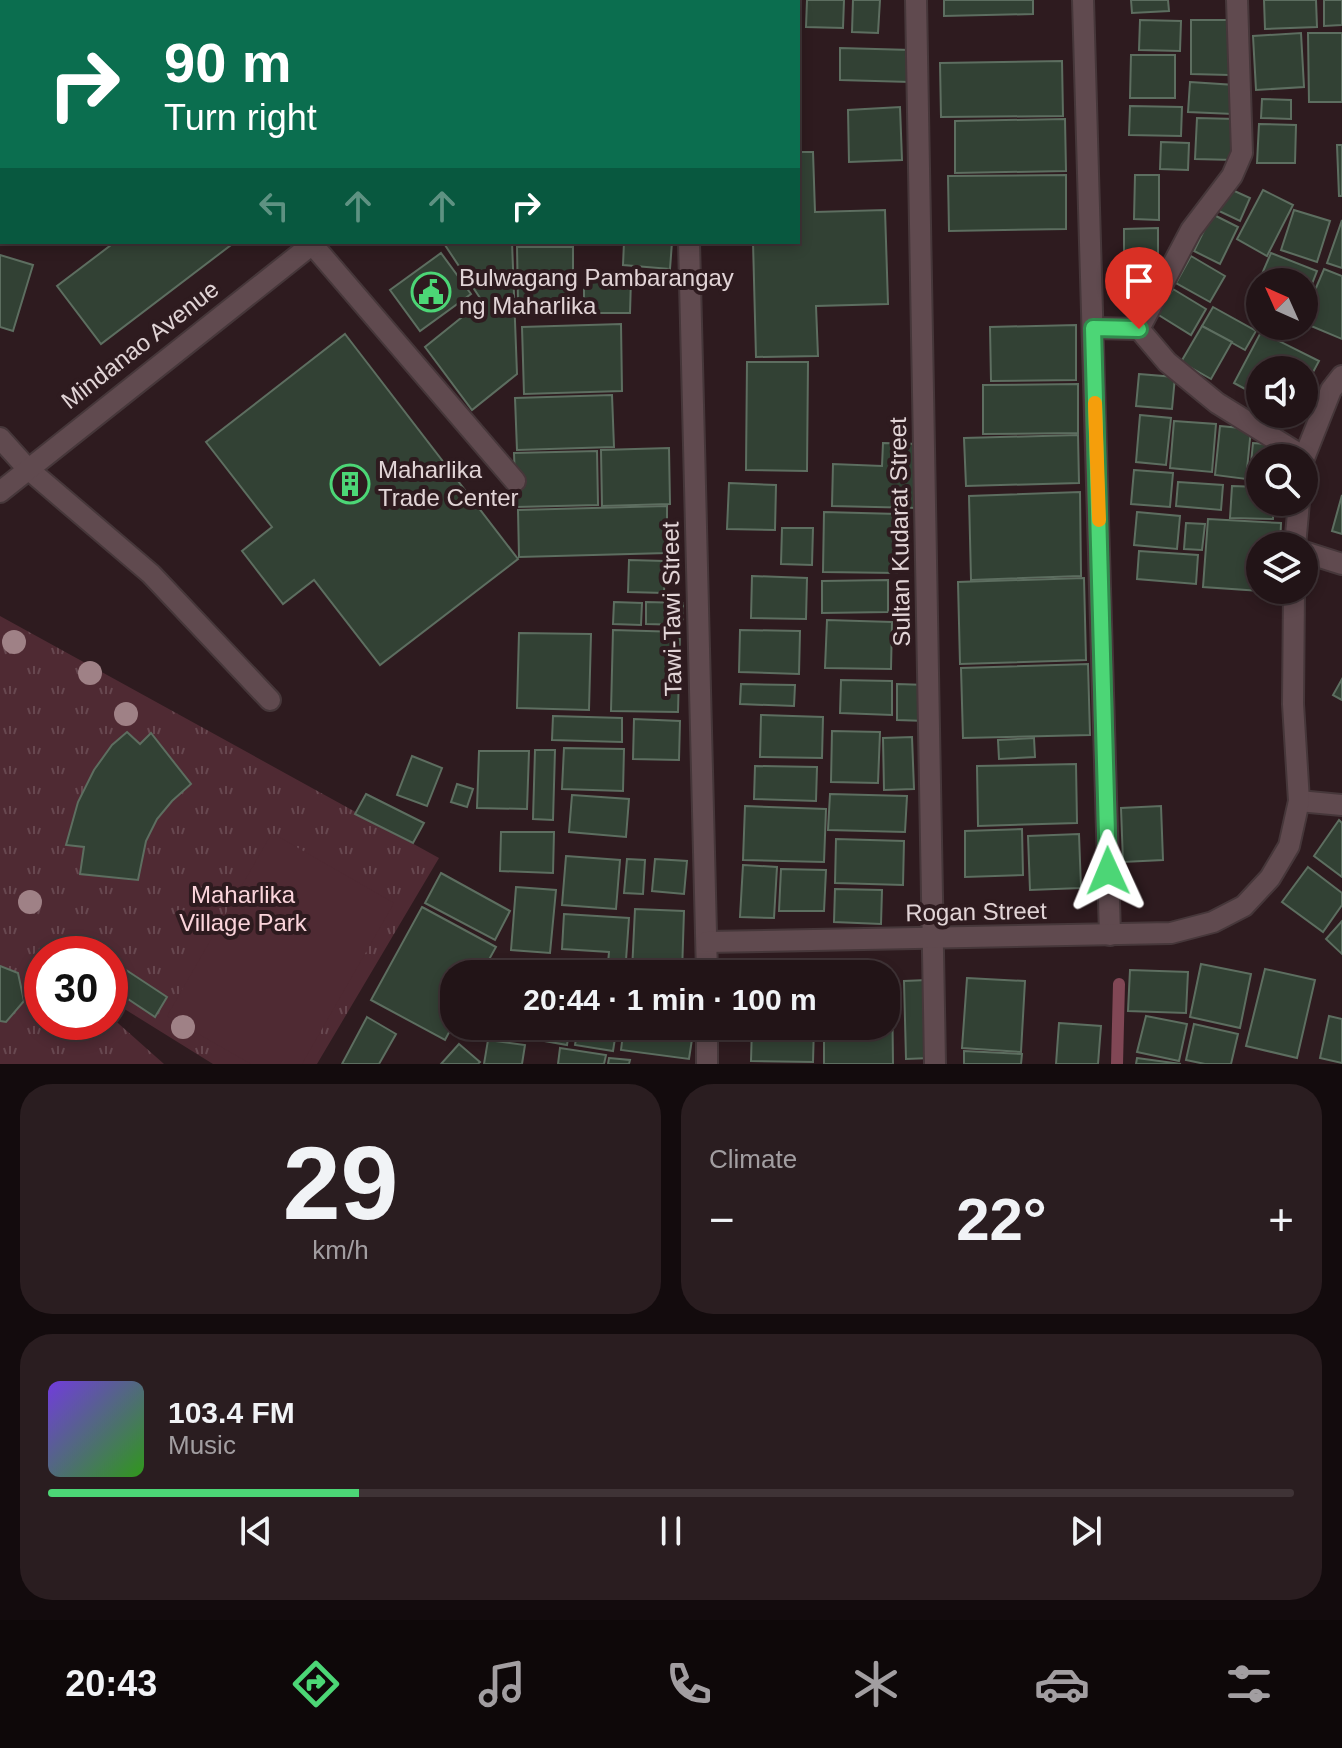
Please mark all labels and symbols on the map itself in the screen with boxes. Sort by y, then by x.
pin [1105,247,1173,329]
place label: Bulwagang Pambarangay ng Maharlika [459,264,734,319]
north arrow [1246,268,1318,340]
public building icon: Bulwagang Pambarangay ng Maharlika [410,271,452,313]
street label: Mindanao Avenue [56,275,224,414]
street label: Sultan Kudarat Street [884,417,915,647]
place label: Maharlika Trade Center [378,456,519,511]
building icon: Maharlika Trade Center [329,463,371,505]
street label: Tawi-Tawi Street [656,521,687,697]
position arrow [1066,829,1150,913]
park label: Maharlika Village Park [179,881,308,936]
street label: Rogan Street [905,897,1047,926]
speed limit sign: 30 [24,936,128,1040]

